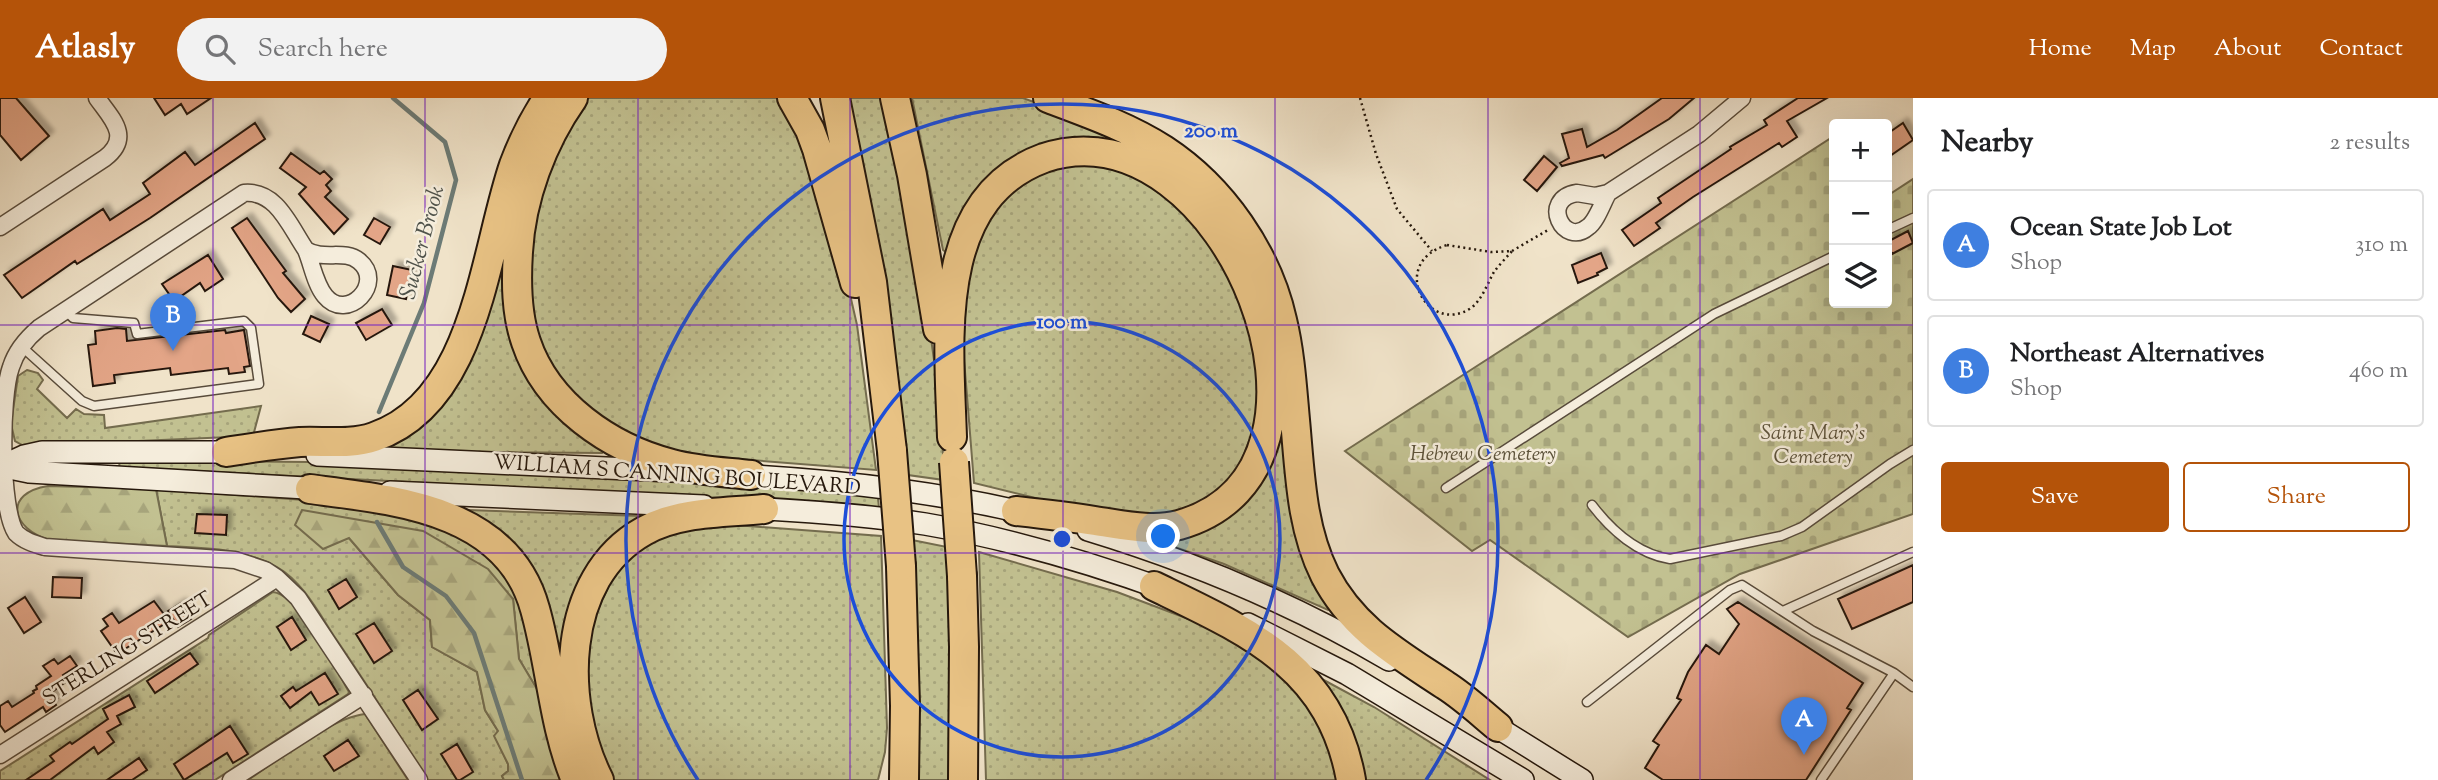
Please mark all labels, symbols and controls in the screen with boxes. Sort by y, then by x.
search box [177,18,667,81]
text: Atlasly [35,25,135,73]
icon: search [201,30,239,68]
text: Search here [257,31,388,68]
text: Home [2029,32,2092,66]
text: Map [2130,32,2176,66]
text: About [2214,32,2281,66]
text: Contact [2319,32,2403,66]
text: 200 m [1184,117,1239,147]
map controls [1829,119,1892,308]
button: + [1829,119,1892,182]
text: Nearby [1941,122,2033,165]
text: 2 results [2330,127,2410,160]
water label: Sucker Brook [392,182,454,303]
button: − [1829,182,1892,245]
text: Ocean State Job Lot [2010,210,2232,247]
text: A [1957,229,1975,262]
text: 310 m [2355,229,2408,262]
button: layers [1829,245,1892,308]
text: Shop [2010,247,2062,280]
pin: B [150,293,196,351]
text: 100 m [1037,308,1088,338]
text: Northeast Alternatives [2010,336,2264,373]
text: B [1959,355,1973,388]
text: 460 m [2349,355,2408,388]
text: Shop [2010,373,2062,406]
park label: Saint Mary's Cemetery [1761,419,1865,473]
park label: Hebrew Cemetery [1410,440,1556,470]
street label: WILLIAM S CANNING BOULEVARD [492,448,862,504]
button: Save [1941,462,2169,532]
button: Share [2183,462,2410,532]
your location [1146,519,1180,553]
centre of rings [1050,527,1074,551]
street label: STERLING STREET [37,585,219,714]
pin: A [1781,697,1827,755]

